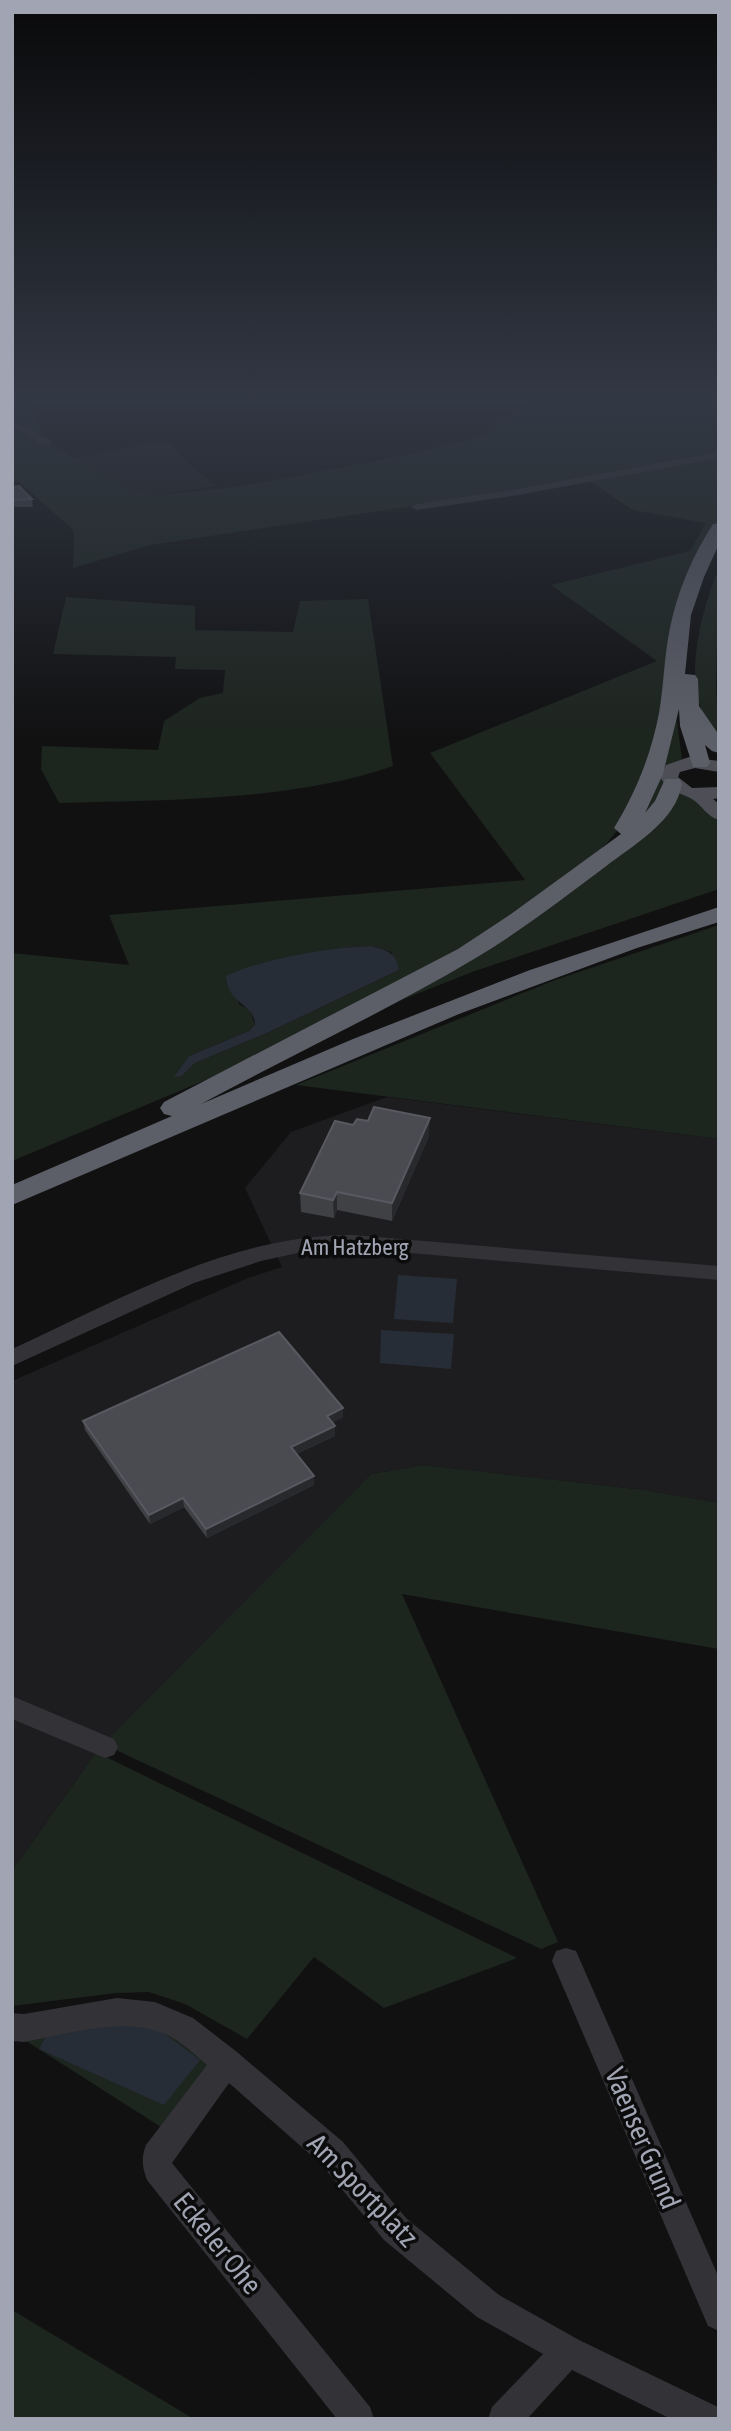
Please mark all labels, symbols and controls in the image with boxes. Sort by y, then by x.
street label: Am Hatzberg [301,1234,409,1260]
street label: Vaenser Grund [599,2063,687,2213]
street label: Am Sportplatz [302,2127,424,2253]
street label: Eckeler Ohe [167,2186,269,2300]

